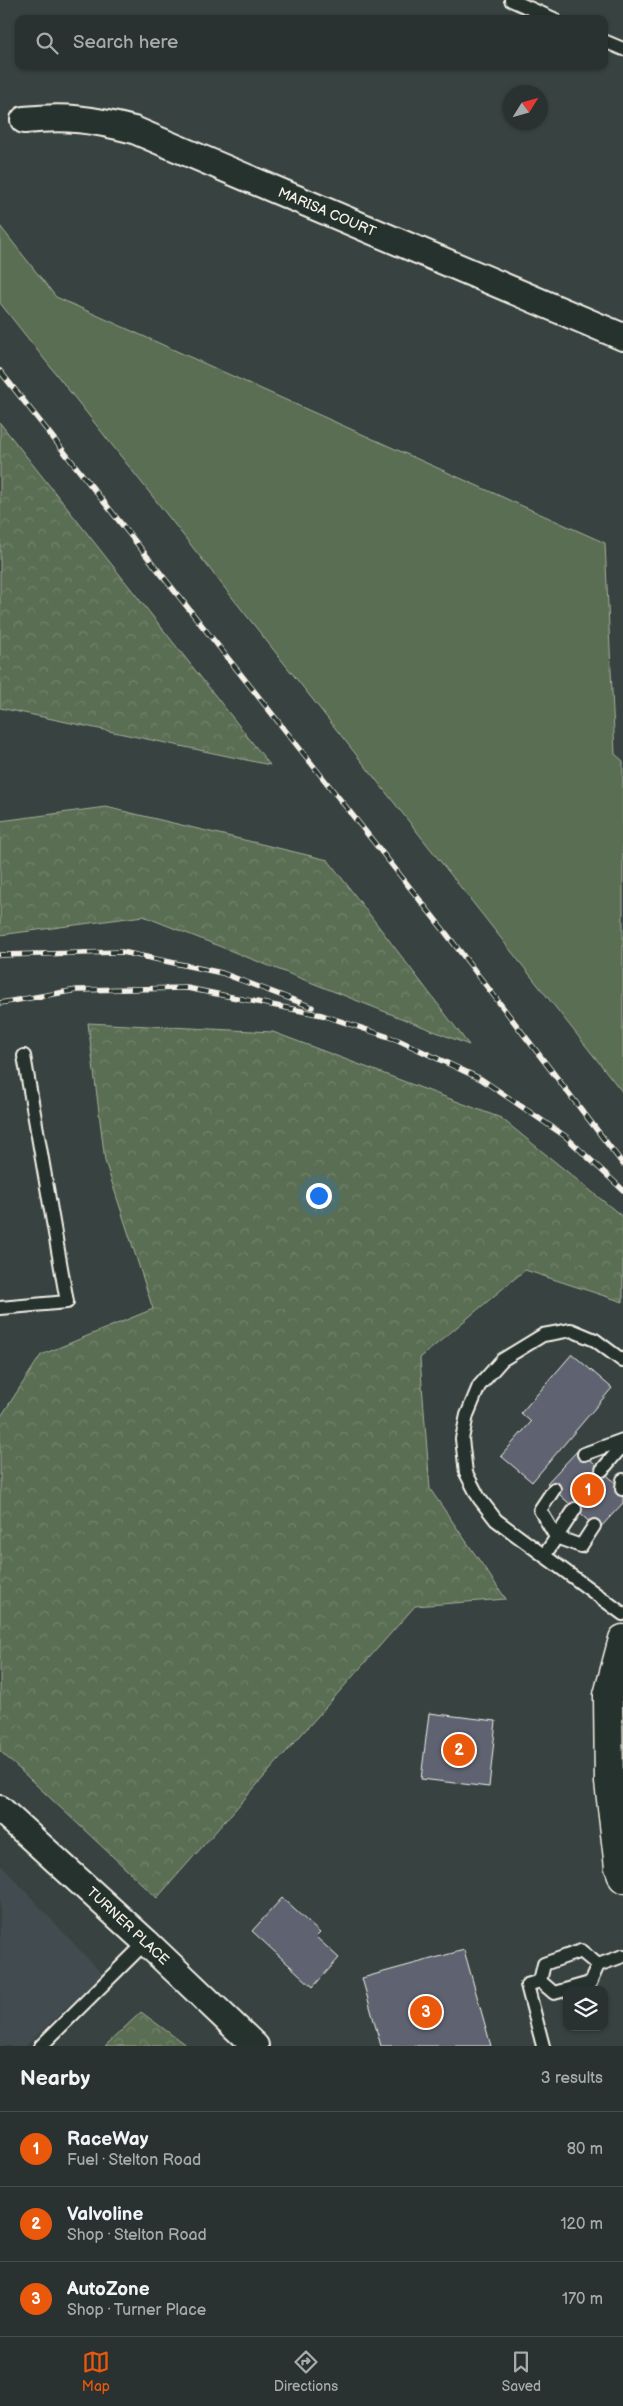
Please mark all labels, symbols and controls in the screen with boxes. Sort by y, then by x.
search box [15,15,608,70]
icon: search [33,29,61,57]
text: Search here [73,31,178,54]
north arrow [503,85,548,130]
street label: MARISA COURT [275,184,379,241]
your location [306,1183,332,1209]
pin: 1 [572,1471,604,1509]
pin: 2 [443,1731,475,1769]
street label: TURNER PLACE [83,1884,173,1968]
map controls [563,1986,608,2031]
button: layers [563,1986,608,2031]
pin: 3 [410,1993,442,2031]
text: Nearby [20,2066,90,2091]
text: 3 results [541,2069,603,2088]
text: RaceWay [67,2128,148,2151]
text: 1 [33,2140,39,2159]
text: 80 m [567,2140,603,2159]
text: Fuel · Stelton Road [67,2151,201,2170]
text: Valvoline [67,2203,143,2226]
text: 2 [31,2215,41,2234]
text: 120 m [560,2215,603,2234]
text: Shop · Stelton Road [67,2226,207,2245]
text: AutoZone [67,2278,150,2301]
text: 3 [31,2290,41,2309]
text: 170 m [562,2290,603,2309]
text: Shop · Turner Place [67,2301,206,2320]
tab: Map [82,2348,110,2395]
tab: Directions [274,2348,338,2395]
tab: Saved [502,2348,541,2395]

